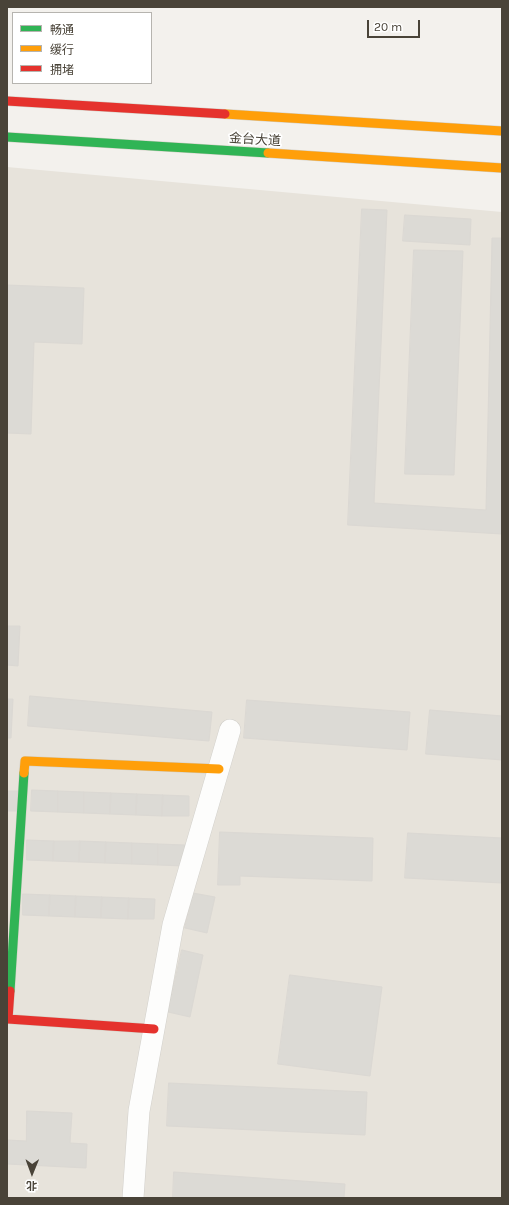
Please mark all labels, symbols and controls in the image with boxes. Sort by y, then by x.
legend [12,12,152,84]
scale bar [369,12,422,38]
text: 20 m [374,20,402,34]
text: 畅通 [50,23,74,37]
text: 缓行 [50,43,74,57]
text: 拥堵 [50,63,74,77]
street label: 金台大道 [229,130,281,150]
north arrow [12,1153,52,1193]
text: 北 [26,1179,37,1192]

